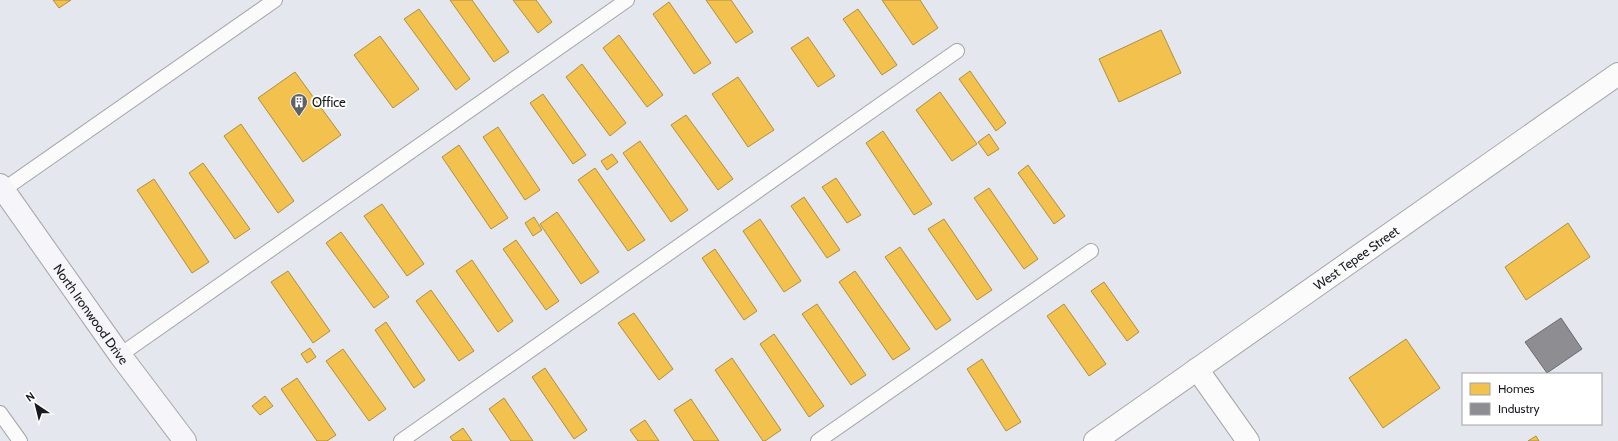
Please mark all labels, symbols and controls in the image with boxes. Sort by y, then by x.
building icon: Office [289,92,309,117]
place label: Office [312,94,346,110]
street label: West Tepee Street [1310,222,1402,293]
street label: North Ironwood Drive [50,261,132,368]
legend [1462,373,1602,425]
text: Homes [1498,381,1535,396]
north arrow [16,385,56,425]
text: N [23,389,37,405]
text: Industry [1498,401,1539,416]

